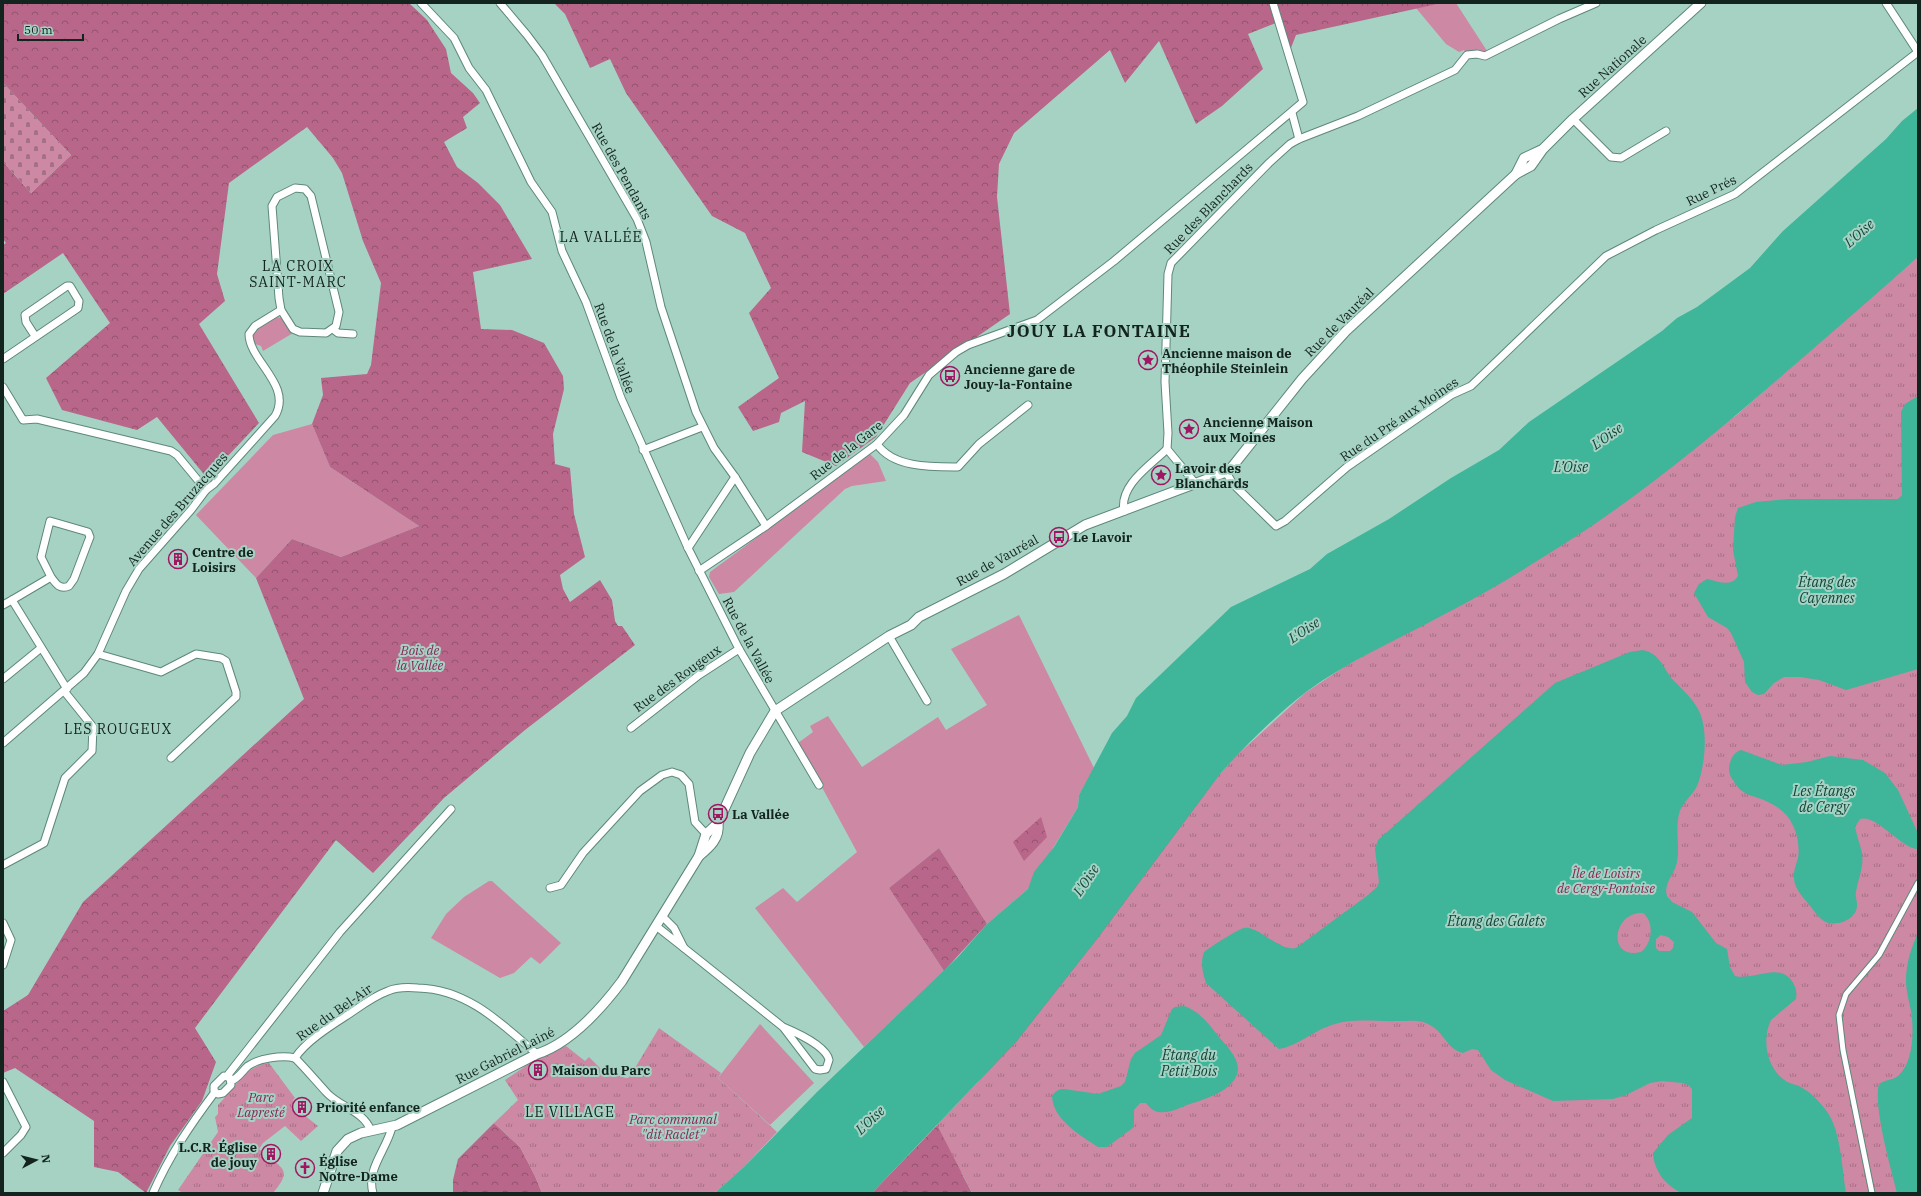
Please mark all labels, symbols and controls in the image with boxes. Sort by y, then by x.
scale bar [18,16,83,42]
text: 50 m [24,22,53,37]
street label: Rue Nationale [1575,31,1650,101]
street label: Rue des Pendants [588,120,655,223]
street label: Rue des Blanchards [1160,159,1256,258]
street label: Rue Prés [1683,171,1739,210]
water label: L'Oise [1839,214,1878,252]
district label: LA VALLÉE [559,227,643,246]
district label: LA CROIX SAINT-MARC [249,257,347,291]
street label: Rue de Vauréal [1301,284,1378,361]
street label: Rue de la Vallée [590,301,639,396]
district label: JOUY LA FONTAINE [1007,320,1191,342]
place label: Ancienne maison de Théophile Steinlein [1162,345,1292,377]
place icon: Ancienne maison de Théophile Steinlein [1137,349,1159,371]
place label: Ancienne gare de Jouy-la-Fontaine [964,361,1075,393]
bus stop icon: Ancienne gare de Jouy-la-Fontaine [939,365,961,387]
street label: Rue du Pré aux Moines [1337,373,1462,465]
place label: Ancienne Maison aux Moines [1203,414,1314,446]
street label: Rue de la Gare [806,417,886,484]
place icon: Ancienne Maison aux Moines [1178,418,1200,440]
water label: L'Oise [1587,418,1627,454]
street label: Avenue des Bruzacques [123,449,231,570]
water label: L’Oise [1553,458,1589,476]
place label: Lavoir des Blanchards [1175,460,1249,492]
place icon: Lavoir des Blanchards [1150,464,1172,486]
bus stop icon: Le Lavoir [1048,526,1070,548]
place label: Le Lavoir [1073,529,1133,546]
street label: Rue de Vauréal [953,531,1041,590]
place label: Centre de Loisirs [192,544,254,576]
building icon: Centre de Loisirs [167,548,189,570]
water label: Étang des Cayennes [1797,572,1856,607]
street label: Rue de la Vallée [719,594,778,686]
water label: L'Oise [1284,613,1324,647]
street label: Rue des Rougeux [630,641,724,716]
park label: Bois de la Vallée [397,642,444,674]
district label: LES ROUGEUX [64,720,172,738]
water label: Les Étangs de Cergy [1792,781,1856,816]
bus stop icon: La Vallée [707,803,729,825]
place label: La Vallée [732,806,789,823]
water label: L'Oise [1068,860,1103,900]
park label: Île de Loisirs de Cergy-Pontoise [1557,865,1655,897]
water label: Étang des Galets [1446,911,1546,930]
street label: Rue du Bel-Air [293,980,376,1045]
street label: Rue Gabriel Lainé [453,1023,558,1088]
water label: Étang du Petit Bois [1160,1045,1218,1080]
building icon: Maison du Parc [527,1059,549,1081]
place label: Maison du Parc [552,1062,650,1079]
park label: Parc Lapresté [236,1089,285,1121]
building icon: Priorité enfance [291,1096,313,1118]
place label: Priorité enfance [316,1099,420,1116]
water label: L'Oise [851,1101,889,1139]
district label: LE VILLAGE [525,1103,615,1121]
park label: Parc communal "dit Raclet" [628,1111,717,1143]
place label: L.C.R. Église de jouy [179,1139,258,1171]
north arrow [16,1140,56,1180]
building icon: L.C.R. Église de jouy [260,1143,282,1165]
place label: Église Notre-Dame [319,1153,398,1185]
text: N [38,1154,53,1164]
church icon: Église Notre-Dame [294,1157,316,1179]

